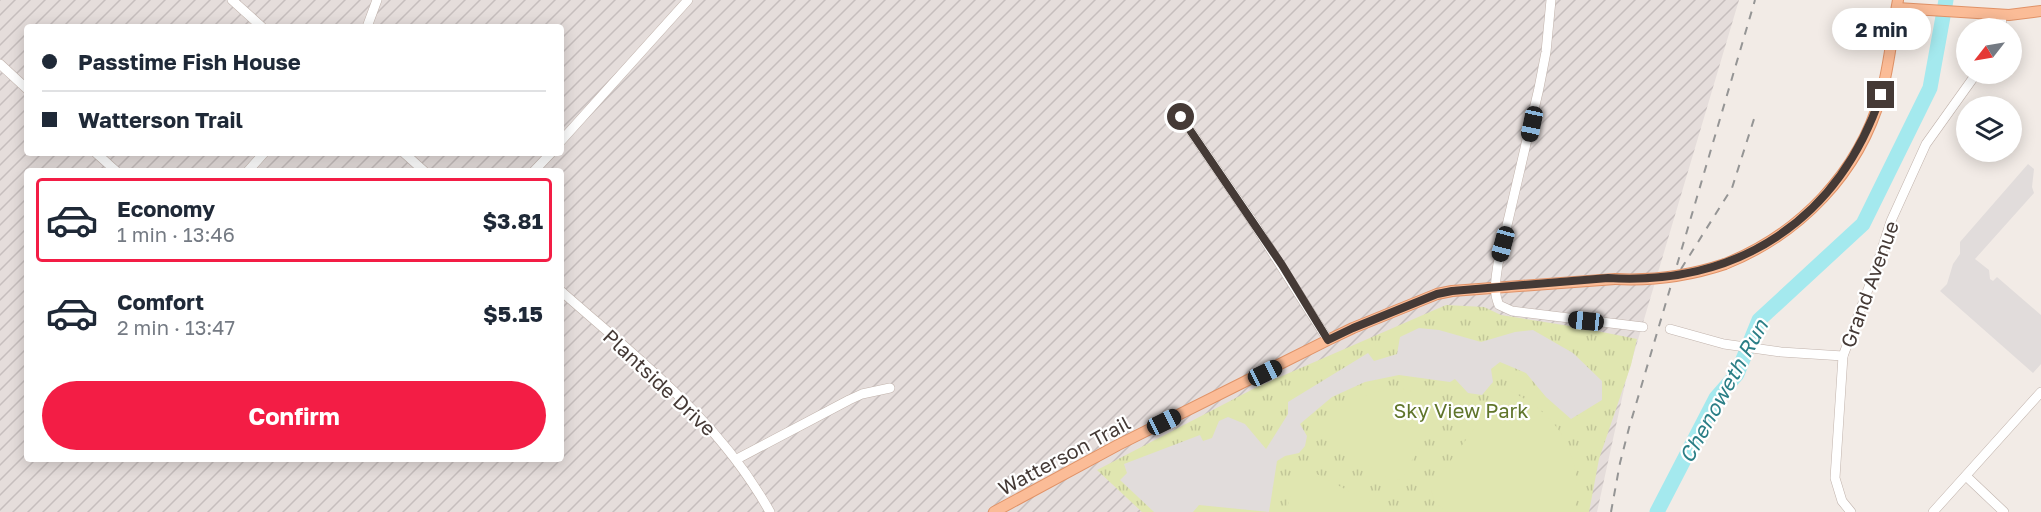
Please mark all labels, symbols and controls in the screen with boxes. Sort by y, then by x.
callout: 2 min [1832,8,1930,50]
text: 2 min [1855,17,1908,41]
north arrow [1956,18,2022,84]
map controls [1956,18,2022,162]
text: Passtime Fish House [78,48,301,75]
route end [1867,81,1894,108]
button: layers [1956,96,2022,162]
route start [1167,103,1194,130]
car [1519,105,1545,143]
text: Watterson Trail [78,106,243,133]
icon: car [45,193,99,247]
text: Economy [117,195,215,222]
text: $3.81 [482,207,543,234]
street label: Grand Avenue [1835,217,1903,351]
text: 1 min · 13:46 [117,222,235,246]
car [1490,224,1516,264]
icon: car [45,286,99,340]
text: Comfort [117,288,204,315]
text: $5.15 [483,300,543,327]
car [1567,310,1605,332]
water label: Chenoweth Run [1673,314,1774,467]
text: 2 min · 13:47 [117,315,235,339]
street label: Plantside Drive [599,324,721,440]
car [1245,357,1285,389]
button: Confirm [42,381,546,450]
park label: Sky View Park [1393,398,1529,422]
car [1144,406,1184,438]
street label: Watterson Trail [994,410,1134,500]

